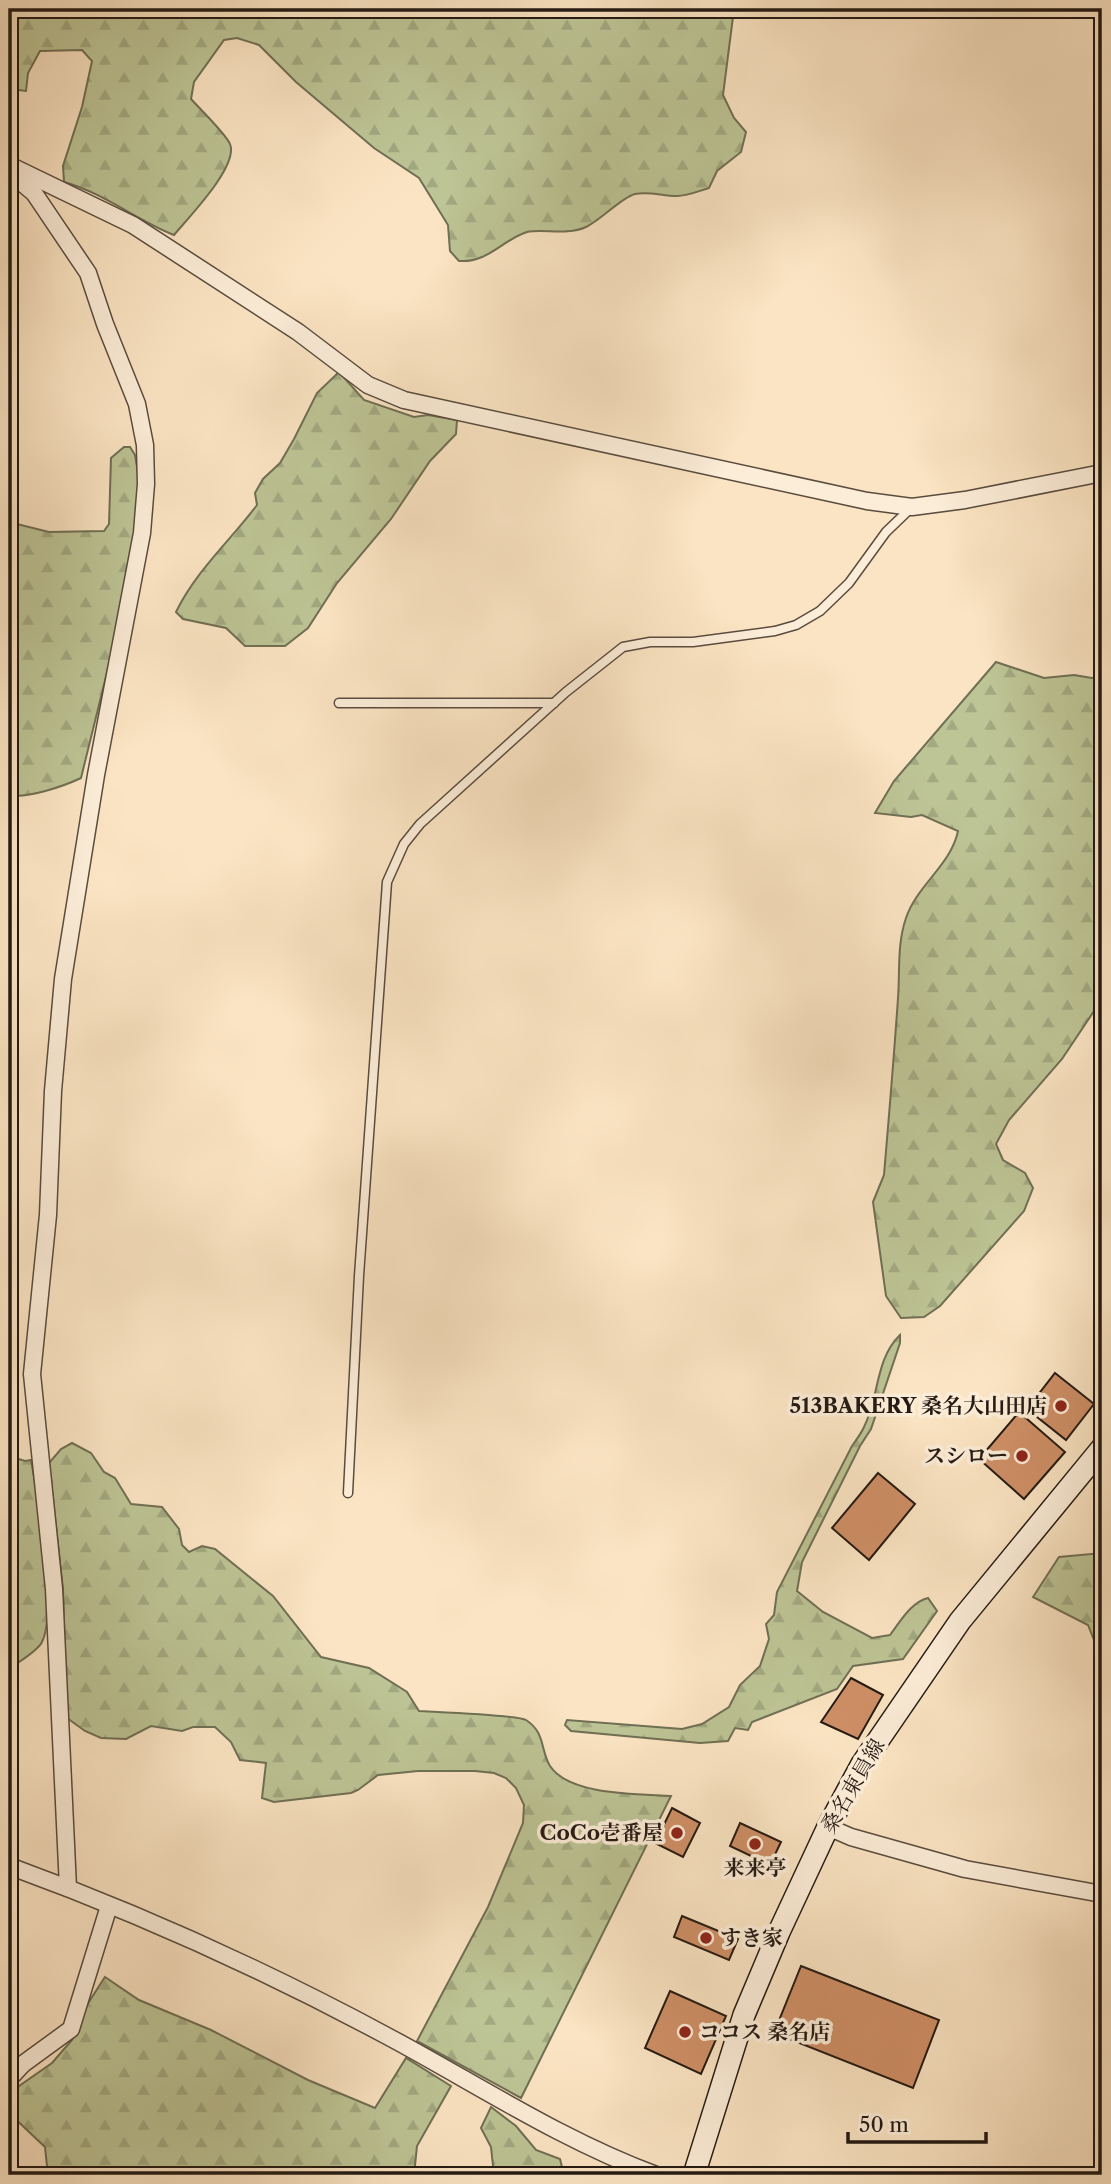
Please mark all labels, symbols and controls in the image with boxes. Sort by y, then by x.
place label: 513BAKERY 桑名大山田店 [789,1393,1047,1418]
marker: 513BAKERY 桑名大山田店 [1053,1398,1069,1414]
place label: スシロー [924,1443,1008,1468]
marker: スシロー [1014,1448,1030,1464]
street label: 桑名東員線 [815,1734,890,1837]
place label: CoCo壱番屋 [540,1820,663,1845]
marker: CoCo壱番屋 [669,1825,685,1841]
marker: 来来亭 [747,1836,763,1852]
place label: 来来亭 [724,1855,787,1880]
place label: すき家 [720,1925,783,1950]
marker: すき家 [698,1930,714,1946]
place label: ココス 桑名店 [699,2019,830,2044]
marker: ココス 桑名店 [677,2024,693,2040]
scale bar [848,2100,987,2144]
text: 50 m [859,2112,909,2137]

